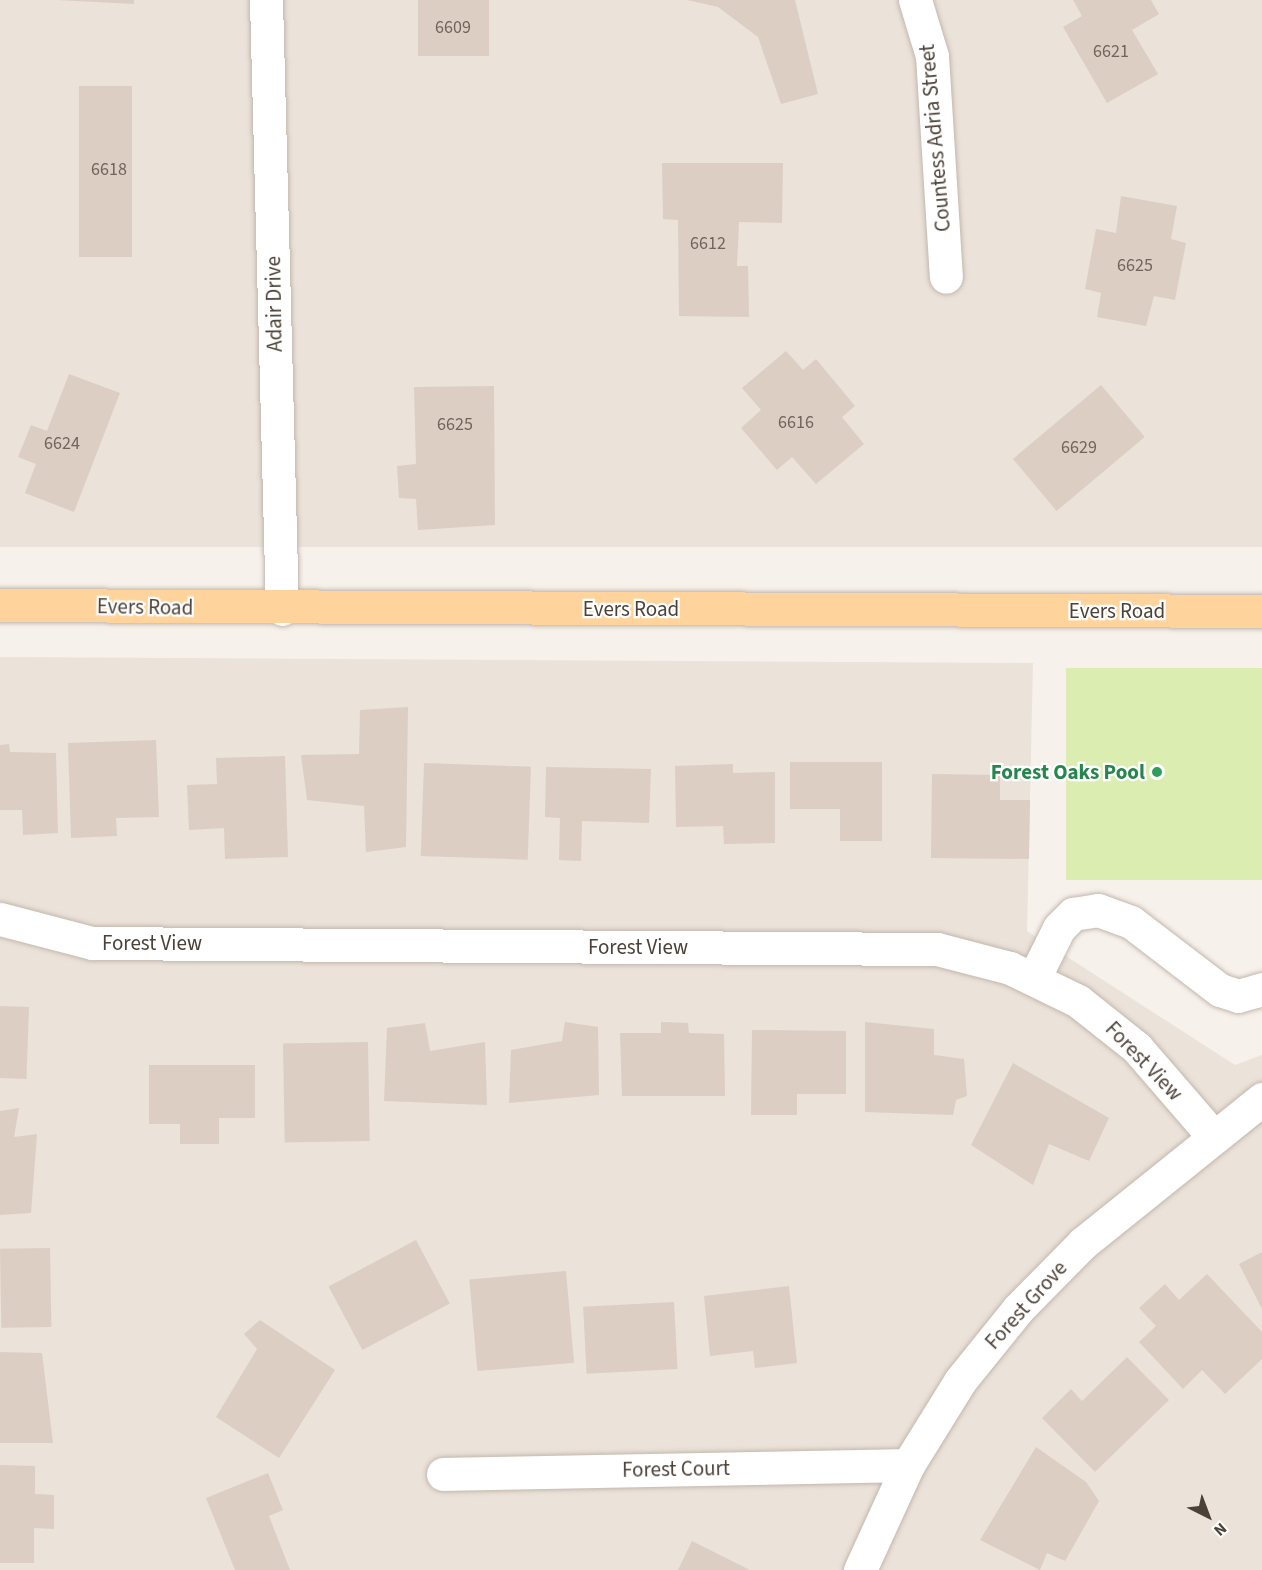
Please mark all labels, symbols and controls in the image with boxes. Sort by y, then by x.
house number: 6609 [435,17,471,39]
house number: 6621 [1093,41,1129,63]
street label: Countess Adria Street [914,43,956,233]
house number: 6618 [91,159,127,181]
house number: 6612 [690,233,726,255]
house number: 6625 [1117,255,1153,277]
street label: Adair Drive [261,256,287,352]
house number: 6616 [778,412,814,434]
house number: 6625 [437,414,473,436]
house number: 6624 [44,433,80,455]
house number: 6629 [1061,437,1097,459]
street label: Evers Road [97,594,193,620]
street label: Evers Road [583,596,679,622]
street label: Evers Road [1069,598,1165,624]
place label: Forest Oaks Pool [991,759,1145,785]
marker: Forest Oaks Pool [1150,765,1164,779]
street label: Forest View [102,930,202,956]
street label: Forest View [588,934,688,960]
street label: Forest View [1100,1016,1188,1106]
street label: Forest Grove [980,1256,1072,1354]
street label: Forest Court [622,1455,730,1483]
north arrow [1178,1486,1238,1546]
text: N [1209,1518,1231,1541]

